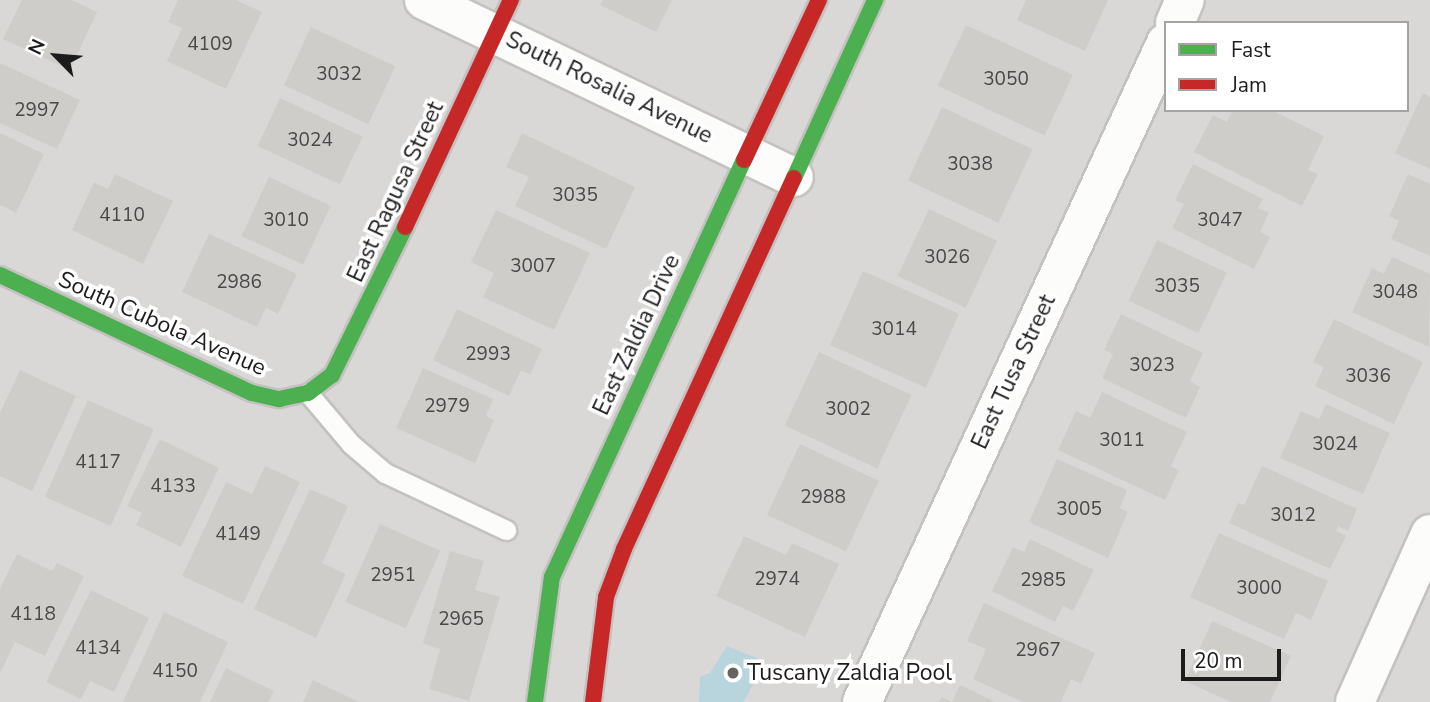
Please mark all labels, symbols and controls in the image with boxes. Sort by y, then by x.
north arrow [21,21,91,91]
legend [1164,21,1409,112]
street label: South Rosalia Avenue [501,26,717,150]
house number: 4109 [187,34,233,56]
text: N [22,35,52,59]
text: Fast [1231,36,1271,64]
house number: 3032 [316,64,362,86]
house number: 3050 [983,69,1029,91]
text: Jam [1231,71,1267,99]
street label: East Ragusa Street [342,97,450,287]
house number: 2997 [14,100,60,122]
house number: 3024 [287,130,333,152]
house number: 3038 [947,154,993,176]
house number: 3035 [552,185,598,207]
house number: 4110 [99,205,145,227]
house number: 3010 [263,210,309,232]
house number: 3047 [1197,210,1243,232]
house number: 3026 [924,247,970,269]
street label: East Zaldia Drive [588,250,686,420]
house number: 3007 [510,256,556,278]
street label: South Cubola Avenue [54,266,270,382]
house number: 2986 [216,272,262,294]
house number: 3035 [1154,276,1200,298]
house number: 3048 [1372,282,1418,304]
street label: East Tusa Street [966,290,1062,454]
house number: 3014 [871,319,917,341]
house number: 2993 [465,344,511,366]
house number: 3023 [1129,355,1175,377]
house number: 3036 [1345,366,1391,388]
house number: 2979 [424,396,470,418]
house number: 3002 [825,399,871,421]
house number: 3011 [1099,430,1145,452]
house number: 3024 [1312,434,1358,456]
house number: 4117 [75,452,121,474]
house number: 4133 [150,476,196,498]
house number: 2988 [800,487,846,509]
house number: 3005 [1056,499,1102,521]
house number: 3012 [1270,505,1316,527]
house number: 4149 [215,524,261,546]
house number: 2951 [370,565,416,587]
house number: 2974 [754,569,800,591]
house number: 2985 [1020,570,1066,592]
house number: 3000 [1236,578,1282,600]
house number: 4118 [10,604,56,626]
house number: 2965 [438,609,484,631]
scale bar [1185,636,1285,680]
house number: 4134 [75,638,121,660]
house number: 2967 [1015,640,1061,662]
text: 20 m [1194,647,1243,675]
place label: Tuscany Zaldia Pool [747,659,952,687]
house number: 4150 [152,661,198,683]
marker: Tuscany Zaldia Pool [725,665,741,681]

